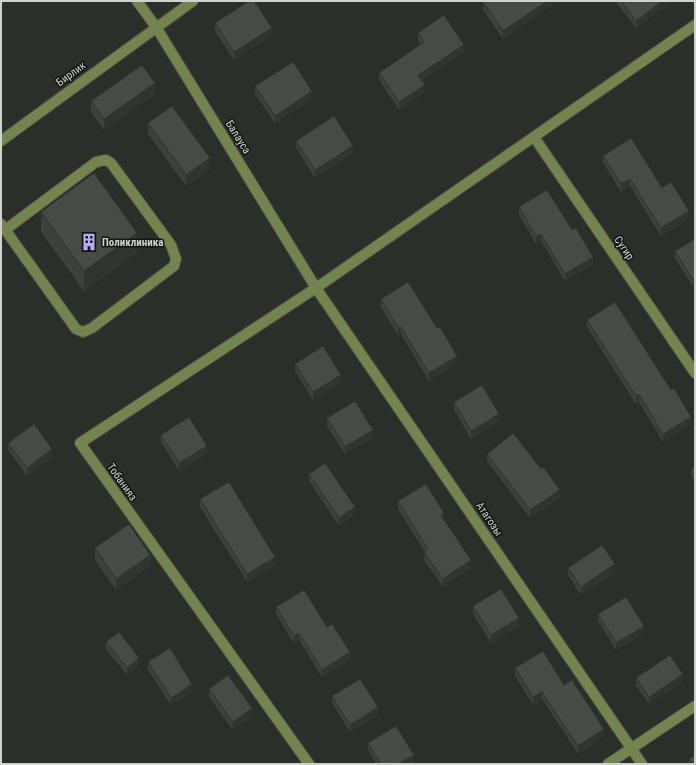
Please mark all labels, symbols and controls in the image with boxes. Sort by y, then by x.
street label: Бирлик [54,58,89,89]
street label: Балауса [223,118,253,156]
building icon: Поликлиника [79,232,99,252]
street label: Сугир [611,234,637,262]
place label: Поликлиника [102,236,163,249]
street label: Тобанияз [104,461,140,503]
street label: Атагозы [473,500,505,538]

